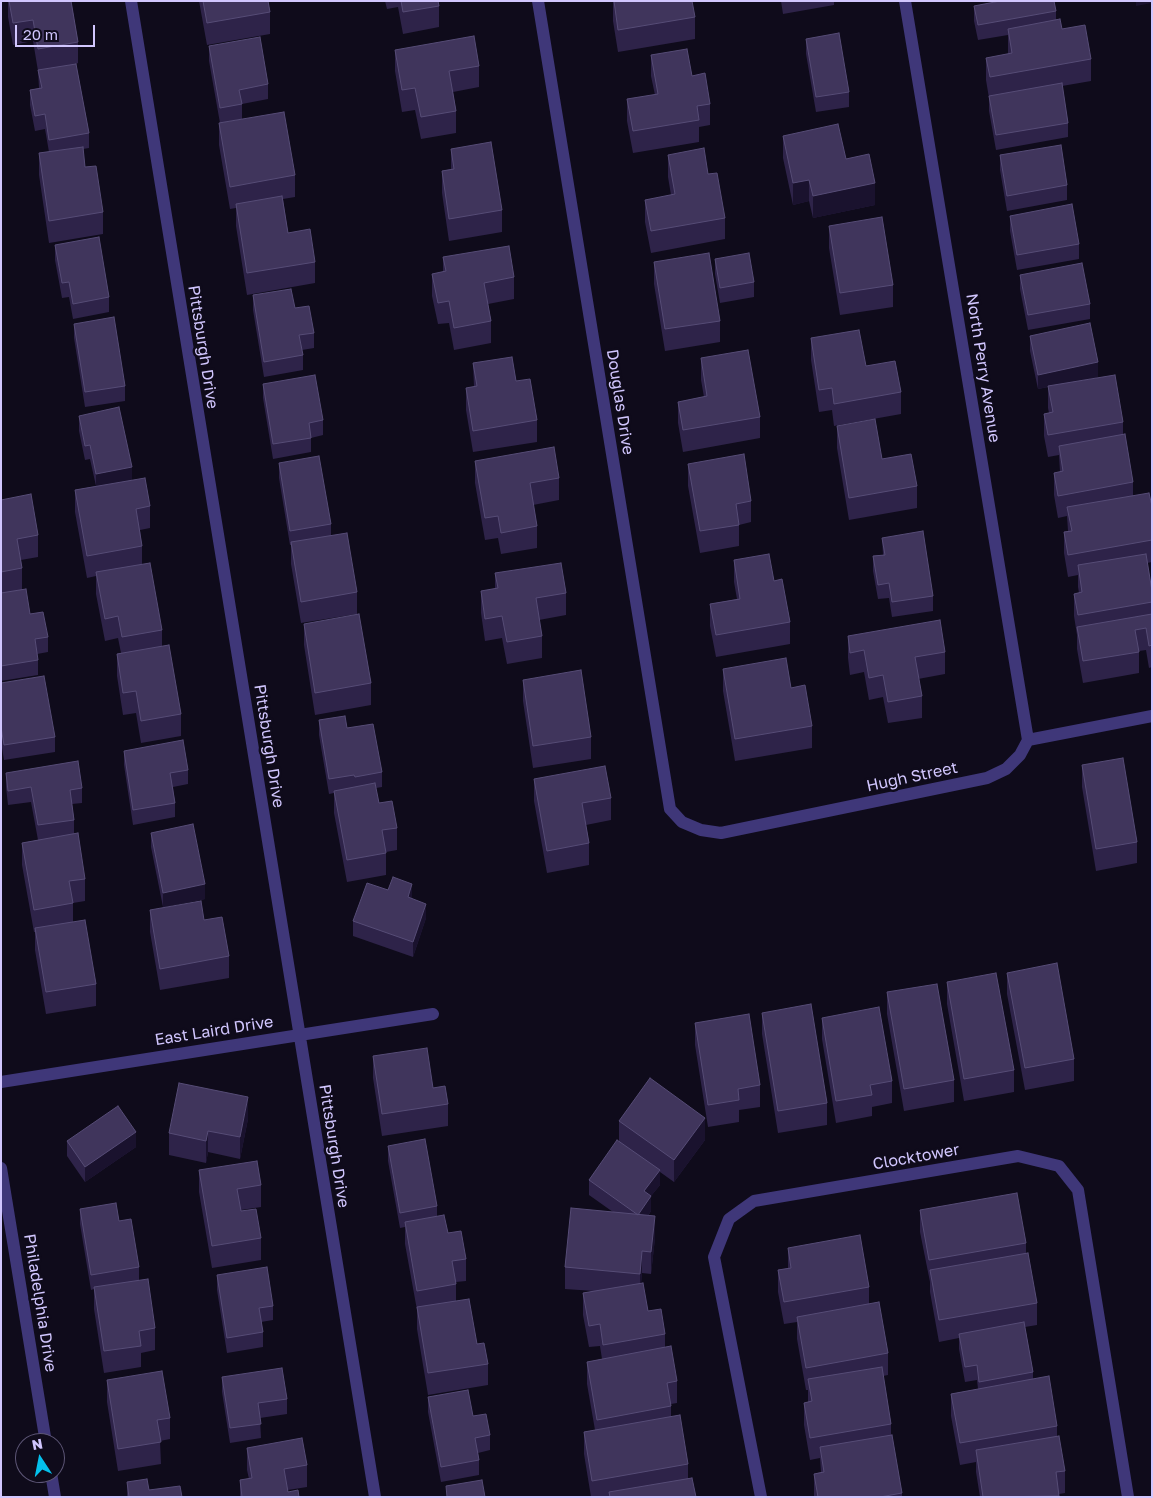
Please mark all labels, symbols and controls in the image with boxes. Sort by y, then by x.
scale bar [18,15,98,47]
text: 20 m [23,25,58,43]
street label: Pittsburgh Drive [184,284,222,410]
street label: North Perry Avenue [962,292,1004,444]
street label: Douglas Drive [602,348,638,456]
street label: Pittsburgh Drive [250,683,288,809]
street label: Hugh Street [865,758,959,796]
street label: East Laird Drive [153,1012,275,1050]
street label: Pittsburgh Drive [315,1083,353,1209]
street label: Clocktower [871,1140,961,1174]
street label: Philadelphia Drive [20,1233,60,1373]
north arrow [15,1433,65,1483]
text: N [30,1434,44,1453]

